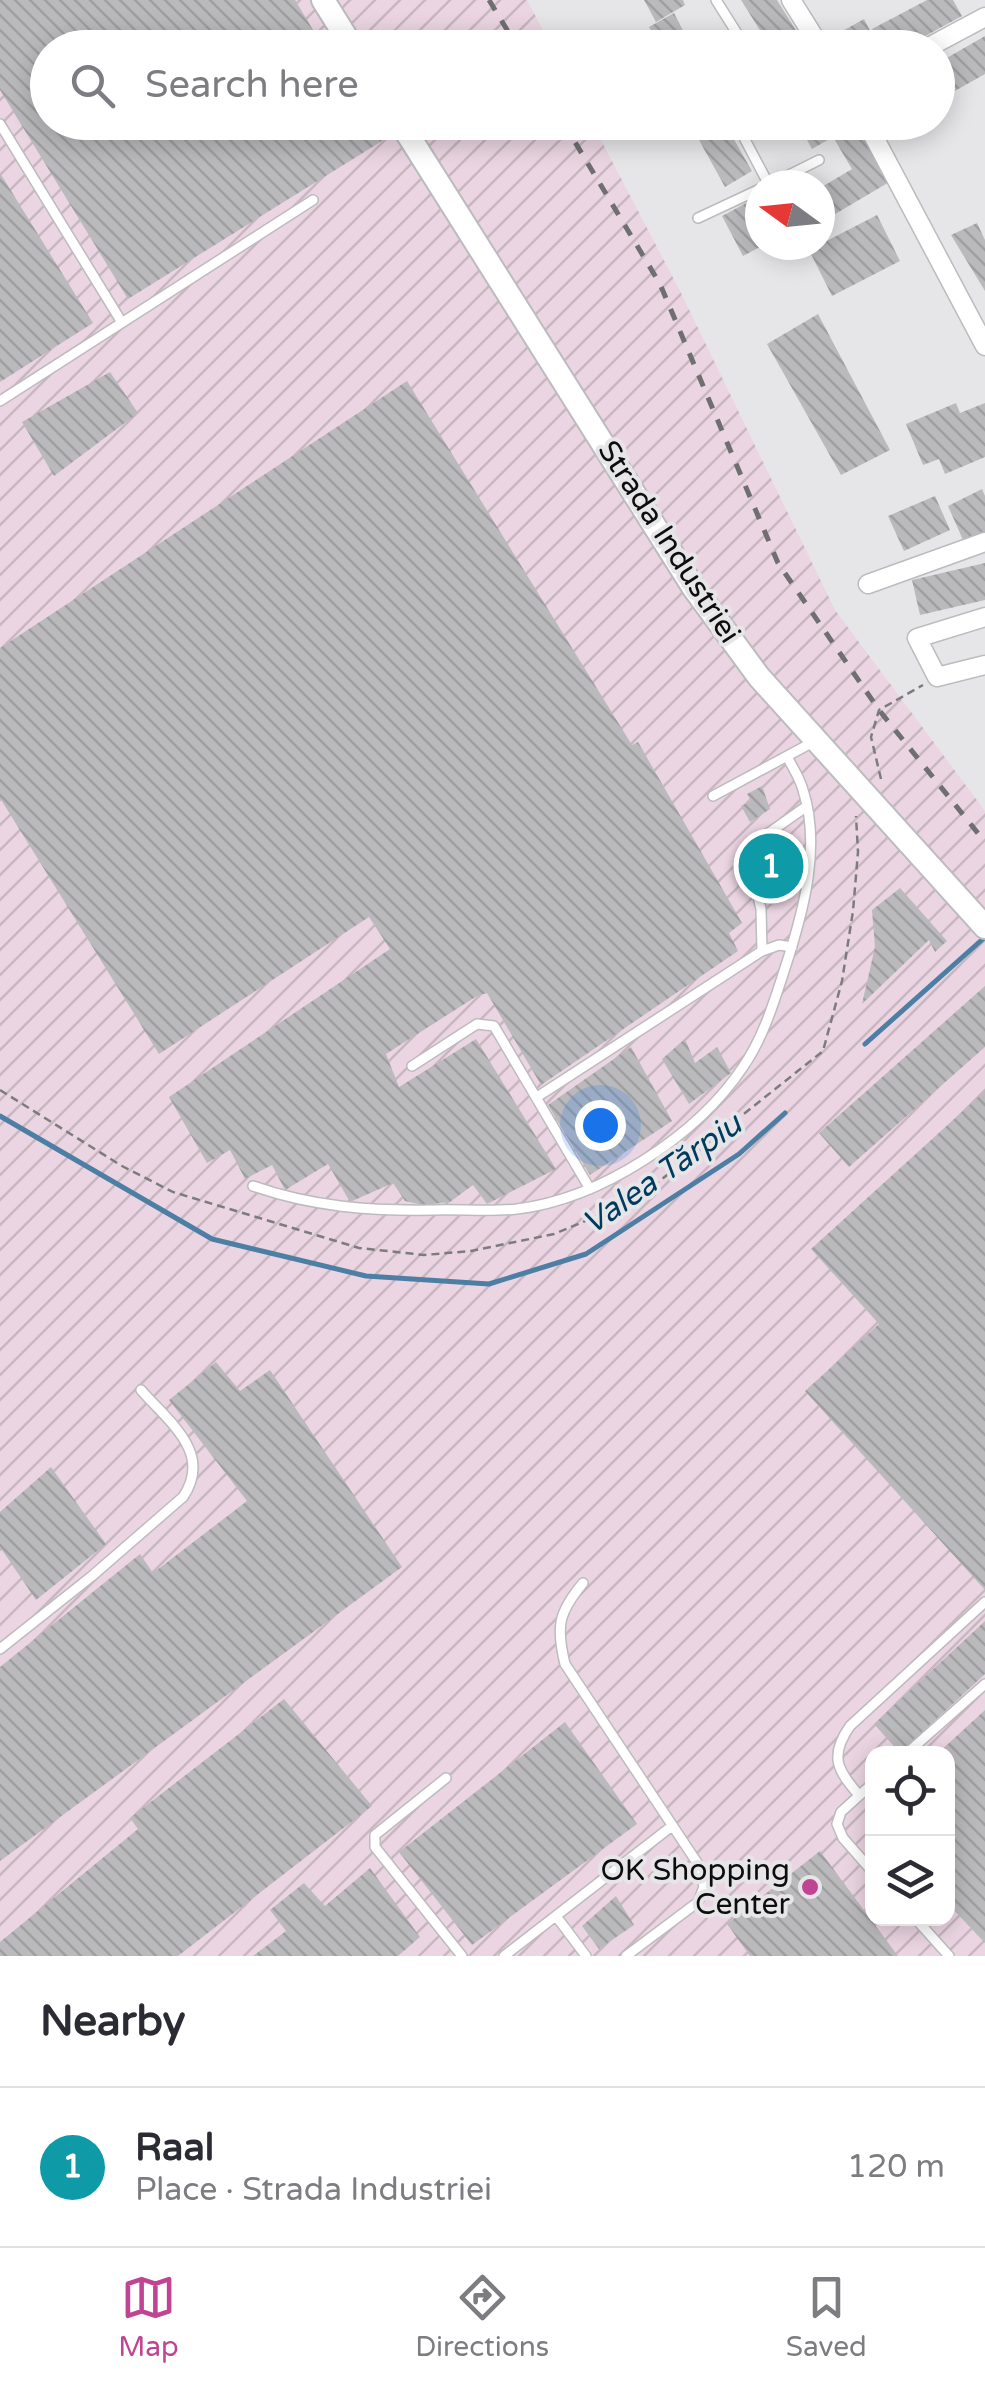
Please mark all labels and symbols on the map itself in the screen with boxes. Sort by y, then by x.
north arrow [745,170,835,260]
street label: Strada Industriei [590,434,748,650]
pin: 1 [738,828,804,904]
your location [575,1100,626,1151]
water label: Valea Tărpiu [575,1104,750,1243]
place label: OK Shopping Center [600,1852,791,1923]
marker: OK Shopping Center [799,1876,821,1898]

